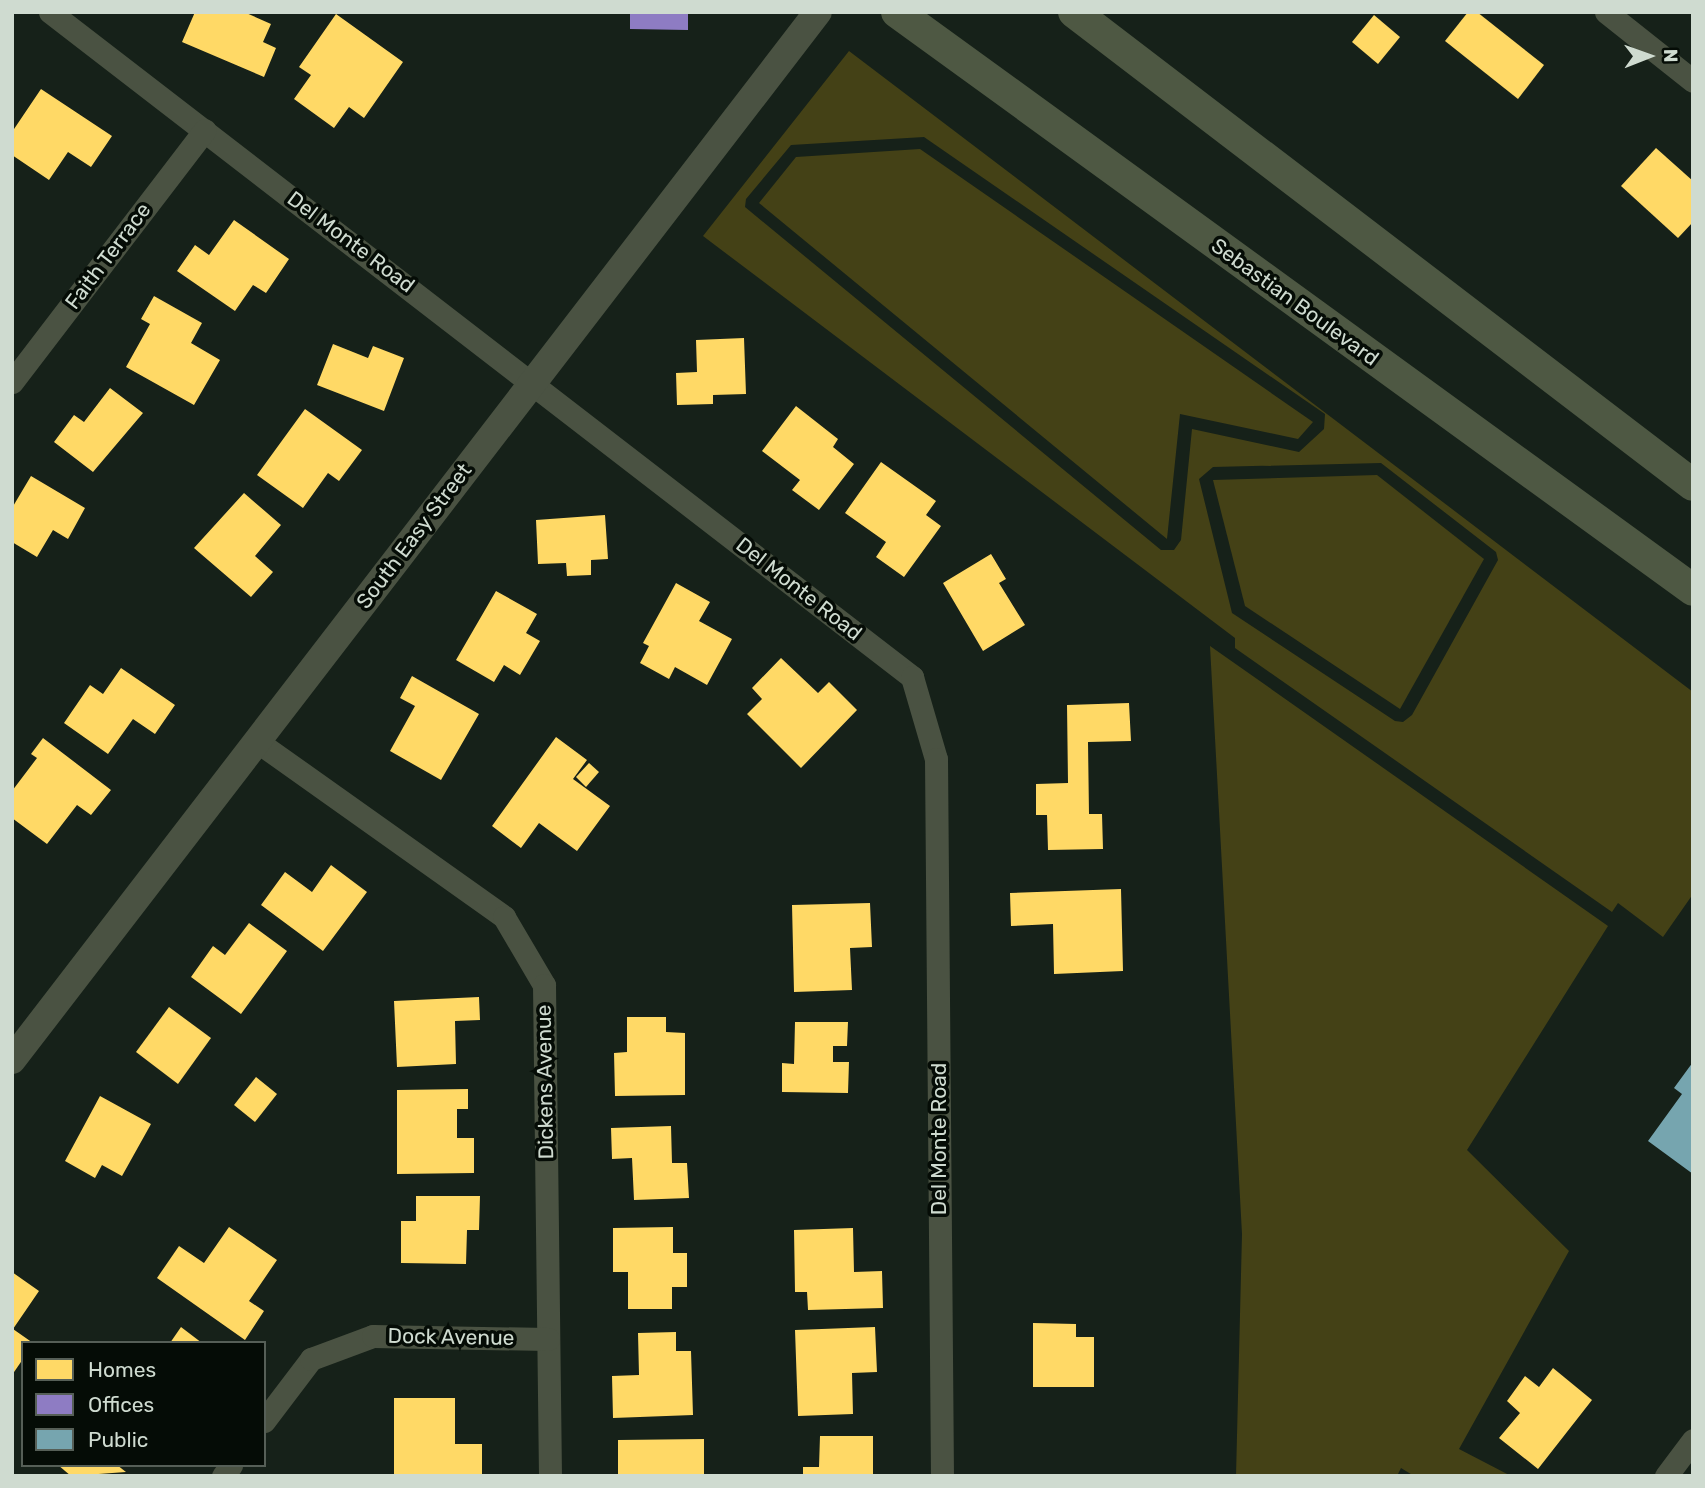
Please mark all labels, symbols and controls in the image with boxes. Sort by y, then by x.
north arrow [1614,21,1684,91]
text: N [1659,49,1682,63]
street label: Del Monte Road [282,186,420,298]
street label: Faith Terrace [60,198,156,314]
street label: Sebastian Boulevard [1206,233,1384,371]
street label: South Easy Street [351,458,477,614]
street label: Del Monte Road [731,532,867,646]
street label: Dickens Avenue [531,1004,559,1160]
street label: Del Monte Road [926,1063,952,1215]
street label: Dock Avenue [387,1323,515,1351]
legend [21,1341,266,1467]
text: Homes [88,1357,156,1382]
text: Offices [88,1392,154,1417]
text: Public [88,1427,148,1452]

